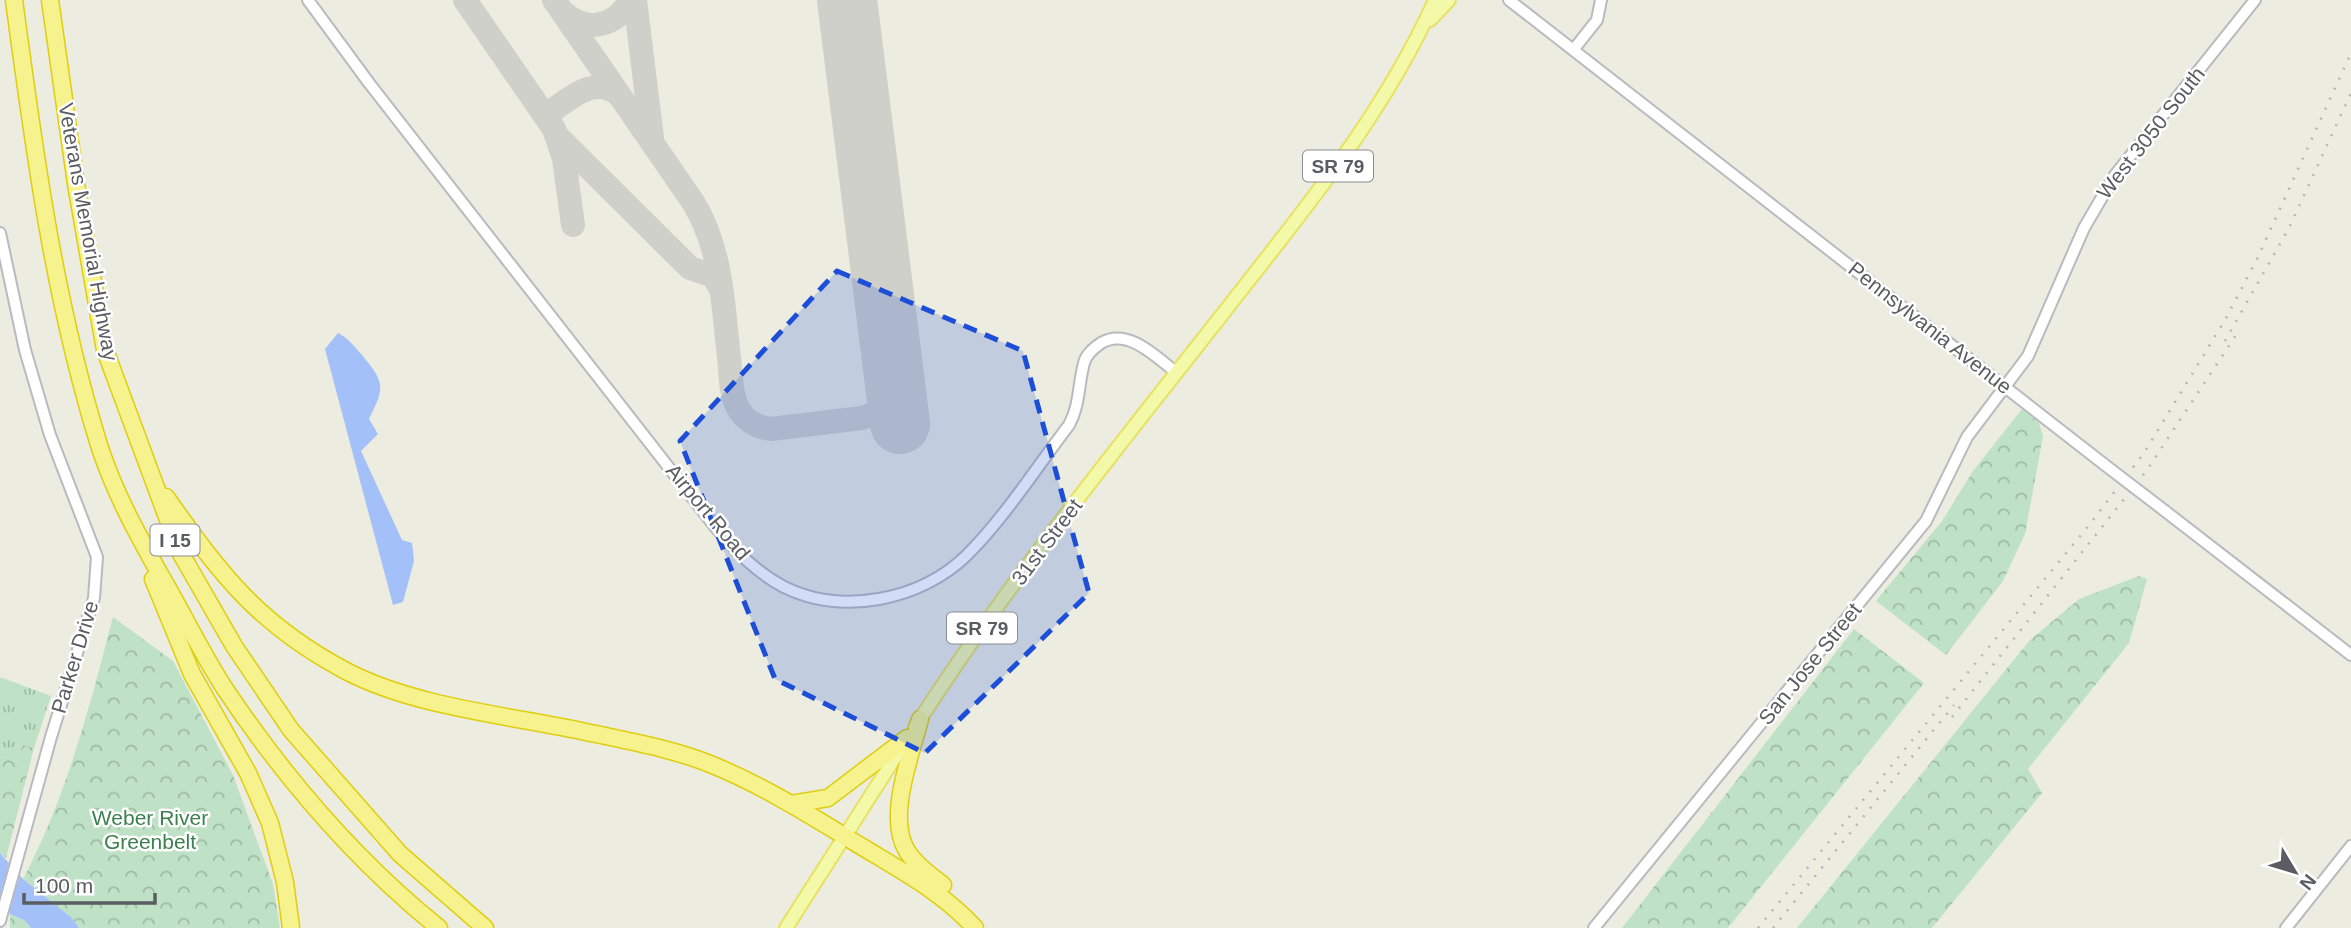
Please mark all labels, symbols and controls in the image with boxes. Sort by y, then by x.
street label: West 3050 South [2092,62,2209,203]
street label: Veterans Memorial Highway [54,101,123,363]
road number: SR 79 [1303,150,1373,182]
street label: Pennsylvania Avenue [1844,257,2016,398]
street label: Airport Road [662,459,755,564]
street label: 31st Street [1007,494,1086,589]
road number: I 15 [150,524,200,555]
street label: Parker Drive [46,598,103,716]
street label: San Jose Street [1754,598,1866,729]
road number: SR 79 [947,612,1017,643]
park label: Weber River Greenbelt [92,806,208,853]
north arrow [2260,837,2330,907]
scale bar [24,862,156,906]
text: N [2296,870,2321,894]
text: 100 m [35,874,93,897]

